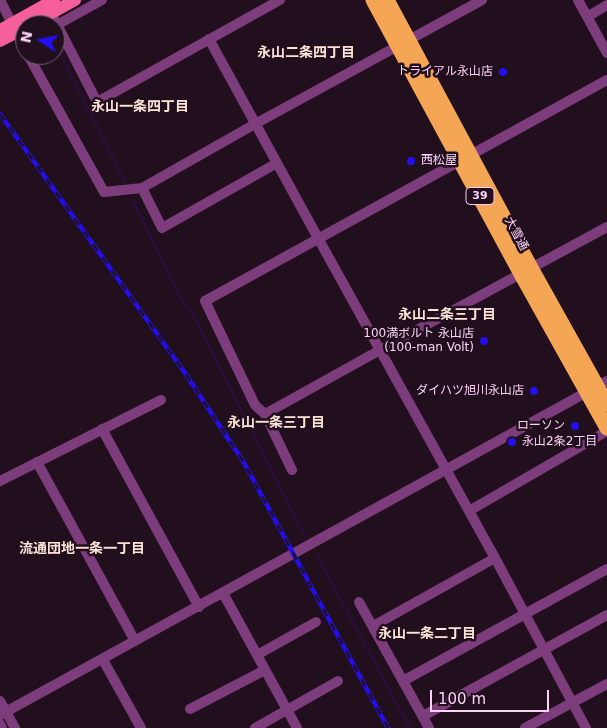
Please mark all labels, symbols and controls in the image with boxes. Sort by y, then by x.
north arrow [15,15,65,65]
text: N [17,30,35,44]
district label: 永山二条四丁目 [257,45,355,61]
place label: トライアル永山店 [397,65,493,79]
marker: トライアル永山店 [497,66,509,78]
district label: 永山一条四丁目 [91,99,189,115]
place label: 西松屋 [421,154,457,168]
marker: 西松屋 [405,155,417,167]
road number: 39 [466,188,494,205]
street label: 大雪通 [501,215,531,253]
district label: 永山二条三丁目 [398,307,496,323]
place label: 100満ボルト 永山店 (100-man Volt) [363,327,474,355]
marker: 100満ボルト 永山店 (100-man Volt) [478,335,490,347]
place label: ダイハツ旭川永山店 [416,384,524,398]
marker: ダイハツ旭川永山店 [528,385,540,397]
district label: 永山一条三丁目 [227,415,325,431]
place label: ローソン [517,419,565,433]
marker: ローソン [569,420,581,432]
place label: 永山2条2丁目 [522,435,597,449]
marker: 永山2条2丁目 [506,436,518,448]
district label: 流通団地一条一丁目 [19,541,145,557]
district label: 永山一条二丁目 [378,626,476,642]
scale bar [432,680,551,712]
text: 100 m [438,690,486,708]

